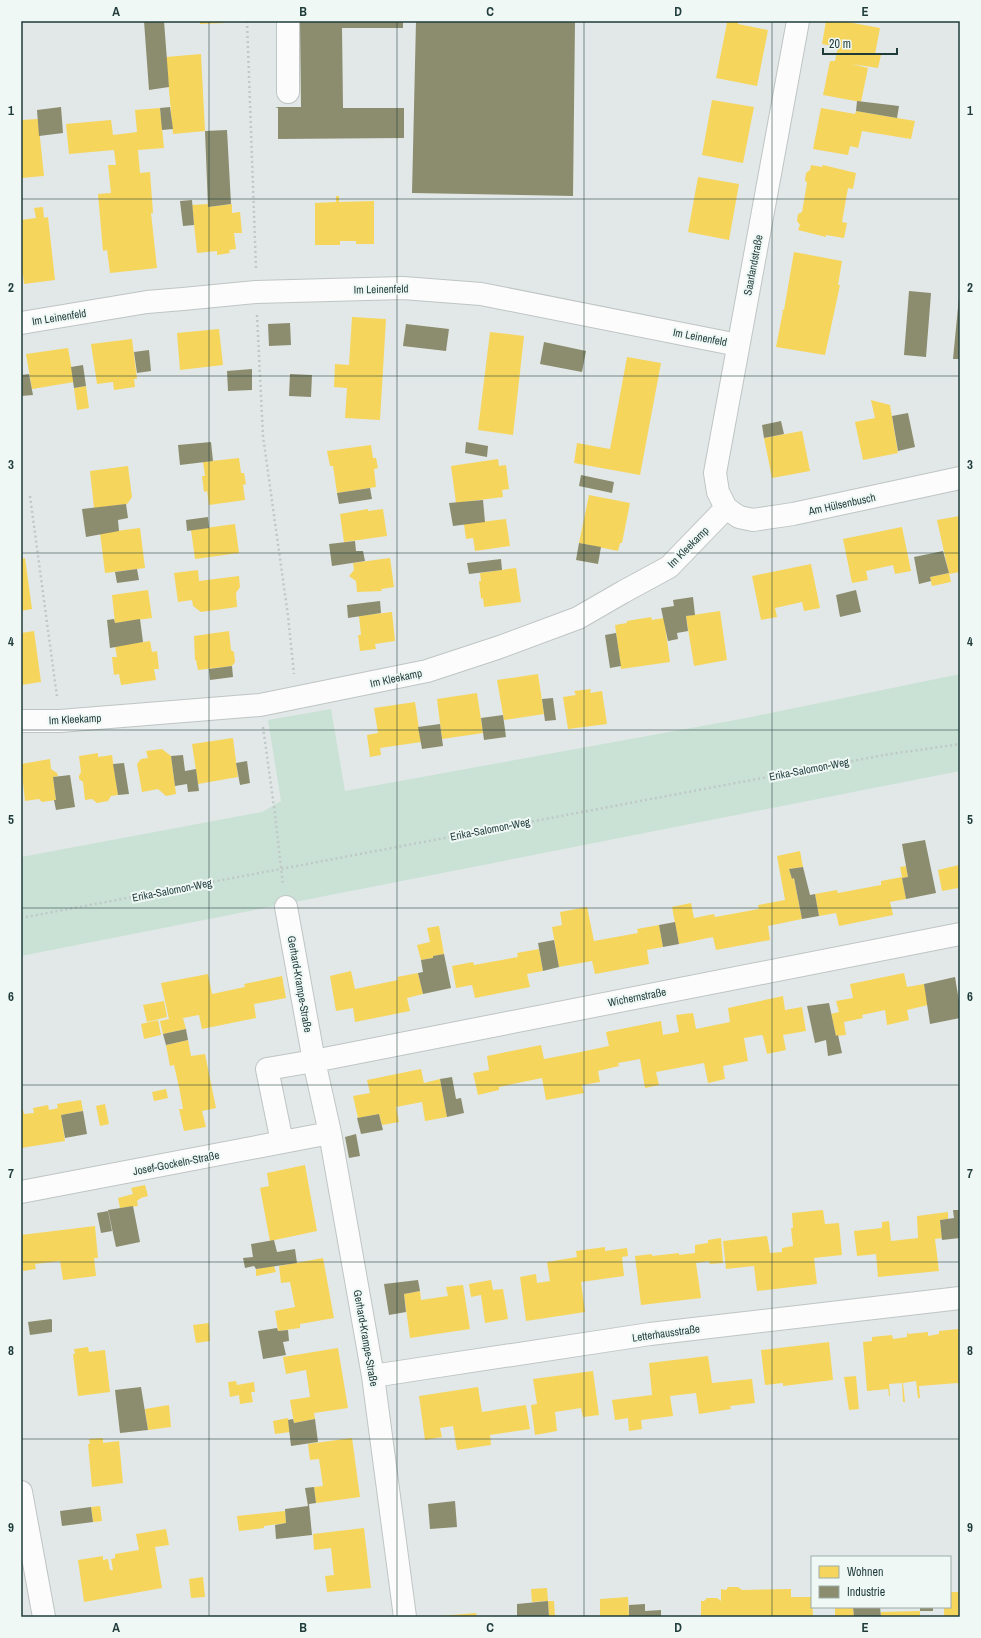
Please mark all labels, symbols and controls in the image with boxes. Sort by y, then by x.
text: A [112,3,120,20]
text: B [299,3,307,20]
text: C [486,3,494,20]
text: D [674,3,682,20]
text: E [861,3,869,20]
scale bar [823,30,897,56]
text: 20 m [829,36,851,52]
text: 1 [8,102,14,119]
text: 1 [967,102,973,119]
street label: Saarlandstraße [740,233,766,297]
text: 2 [8,279,14,296]
text: 2 [967,279,973,296]
street label: Im Leinenfeld [354,282,408,296]
street label: Im Leinenfeld [31,306,87,328]
street label: Im Leinenfeld [672,325,728,349]
text: 3 [8,456,14,473]
text: 3 [967,456,973,473]
street label: Am Hülsenbusch [806,490,877,518]
street label: Im Kleekamp [664,523,712,571]
text: 4 [8,633,14,650]
text: 4 [967,633,973,650]
street label: Im Kleekamp [369,666,423,690]
street label: Im Kleekamp [48,711,102,727]
street label: Erika-Salomon-Weg [768,754,850,784]
text: 5 [8,811,14,828]
text: 5 [967,811,973,828]
street label: Erika-Salomon-Weg [449,814,531,844]
street label: Erika-Salomon-Weg [131,875,213,905]
street label: Gerhard-Krampe-Straße [285,935,315,1033]
street label: Wichernstraße [607,984,667,1010]
text: 6 [8,988,14,1005]
text: 6 [967,988,973,1005]
street label: Josef-Gockeln-Straße [132,1148,220,1178]
text: 7 [8,1165,14,1182]
text: 7 [967,1165,973,1182]
street label: Gerhard-Krampe-Straße [351,1289,381,1387]
street label: Letterhausstraße [631,1321,701,1345]
text: 8 [8,1342,14,1359]
text: 8 [967,1342,973,1359]
text: 9 [8,1519,14,1536]
text: 9 [967,1519,973,1536]
legend [811,1556,951,1608]
text: Wohnen [847,1564,883,1580]
text: Industrie [847,1584,885,1600]
text: A [112,1619,120,1636]
text: B [299,1619,307,1636]
text: C [486,1619,494,1636]
text: D [674,1619,682,1636]
text: E [861,1619,869,1636]

